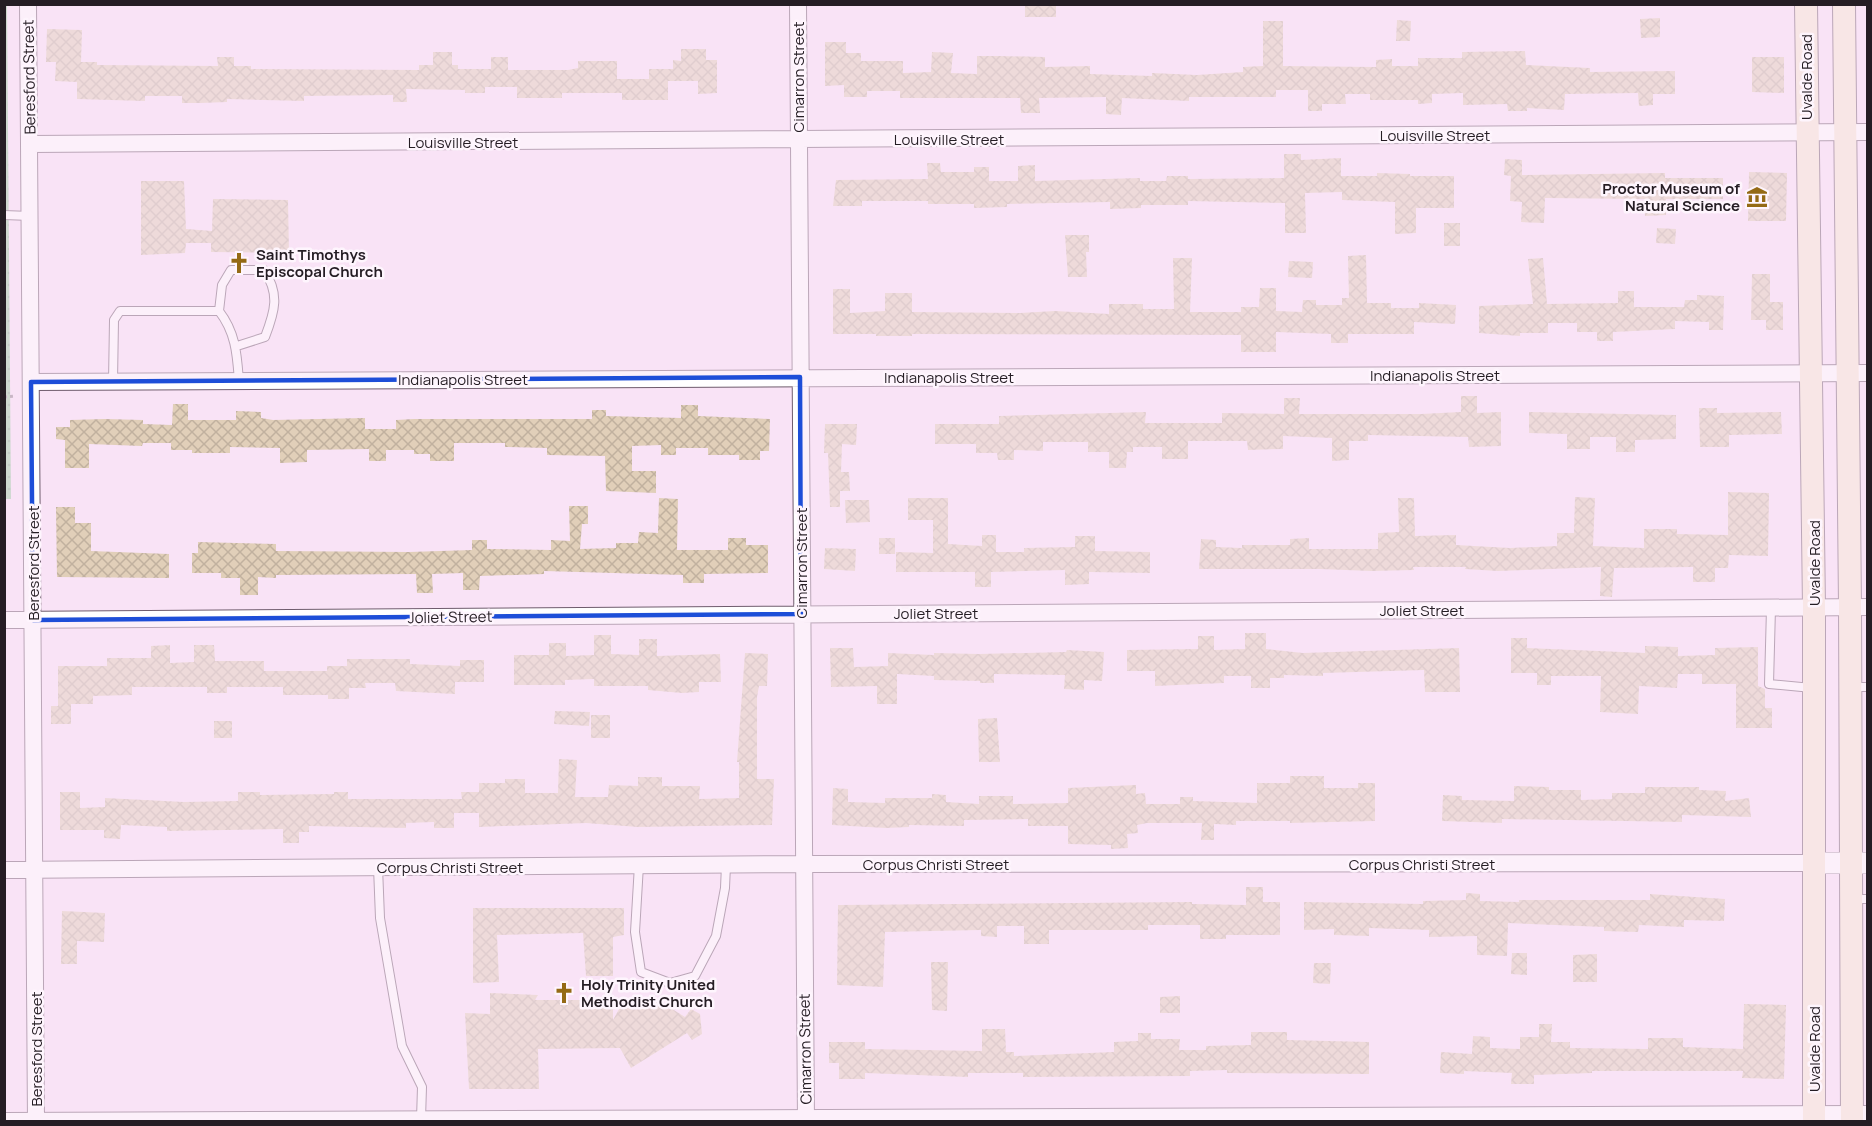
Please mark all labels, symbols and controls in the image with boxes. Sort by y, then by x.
street label: Beresford Street [17,19,41,135]
street label: Cimarron Street [788,22,809,132]
street label: Uvalde Road [1796,34,1817,120]
street label: Louisville Street [1380,125,1490,146]
street label: Louisville Street [894,129,1004,150]
street label: Louisville Street [408,132,518,153]
place label: Proctor Museum of Natural Science [1602,178,1740,216]
museum icon: Proctor Museum of Natural Science [1745,185,1769,209]
place label: Saint Timothys Episcopal Church [256,244,383,282]
church icon: Saint Timothys Episcopal Church [227,251,251,275]
street label: Indianapolis Street [1370,365,1500,386]
street label: Indianapolis Street [884,367,1014,388]
street label: Indianapolis Street [398,369,528,390]
street label: Beresford Street [23,506,44,620]
street label: Cimarron Street [791,508,812,618]
street label: Uvalde Road [1804,520,1825,606]
street label: Joliet Street [1380,600,1464,621]
street label: Joliet Street [894,603,978,624]
street label: Joliet Street [407,606,493,628]
street label: Corpus Christi Street [863,854,1009,875]
street label: Corpus Christi Street [1349,854,1495,875]
street label: Corpus Christi Street [377,857,523,878]
place label: Holy Trinity United Methodist Church [581,974,715,1012]
church icon: Holy Trinity United Methodist Church [552,981,576,1005]
street label: Beresford Street [26,992,47,1106]
street label: Cimarron Street [794,993,816,1105]
street label: Uvalde Road [1804,1006,1825,1092]

